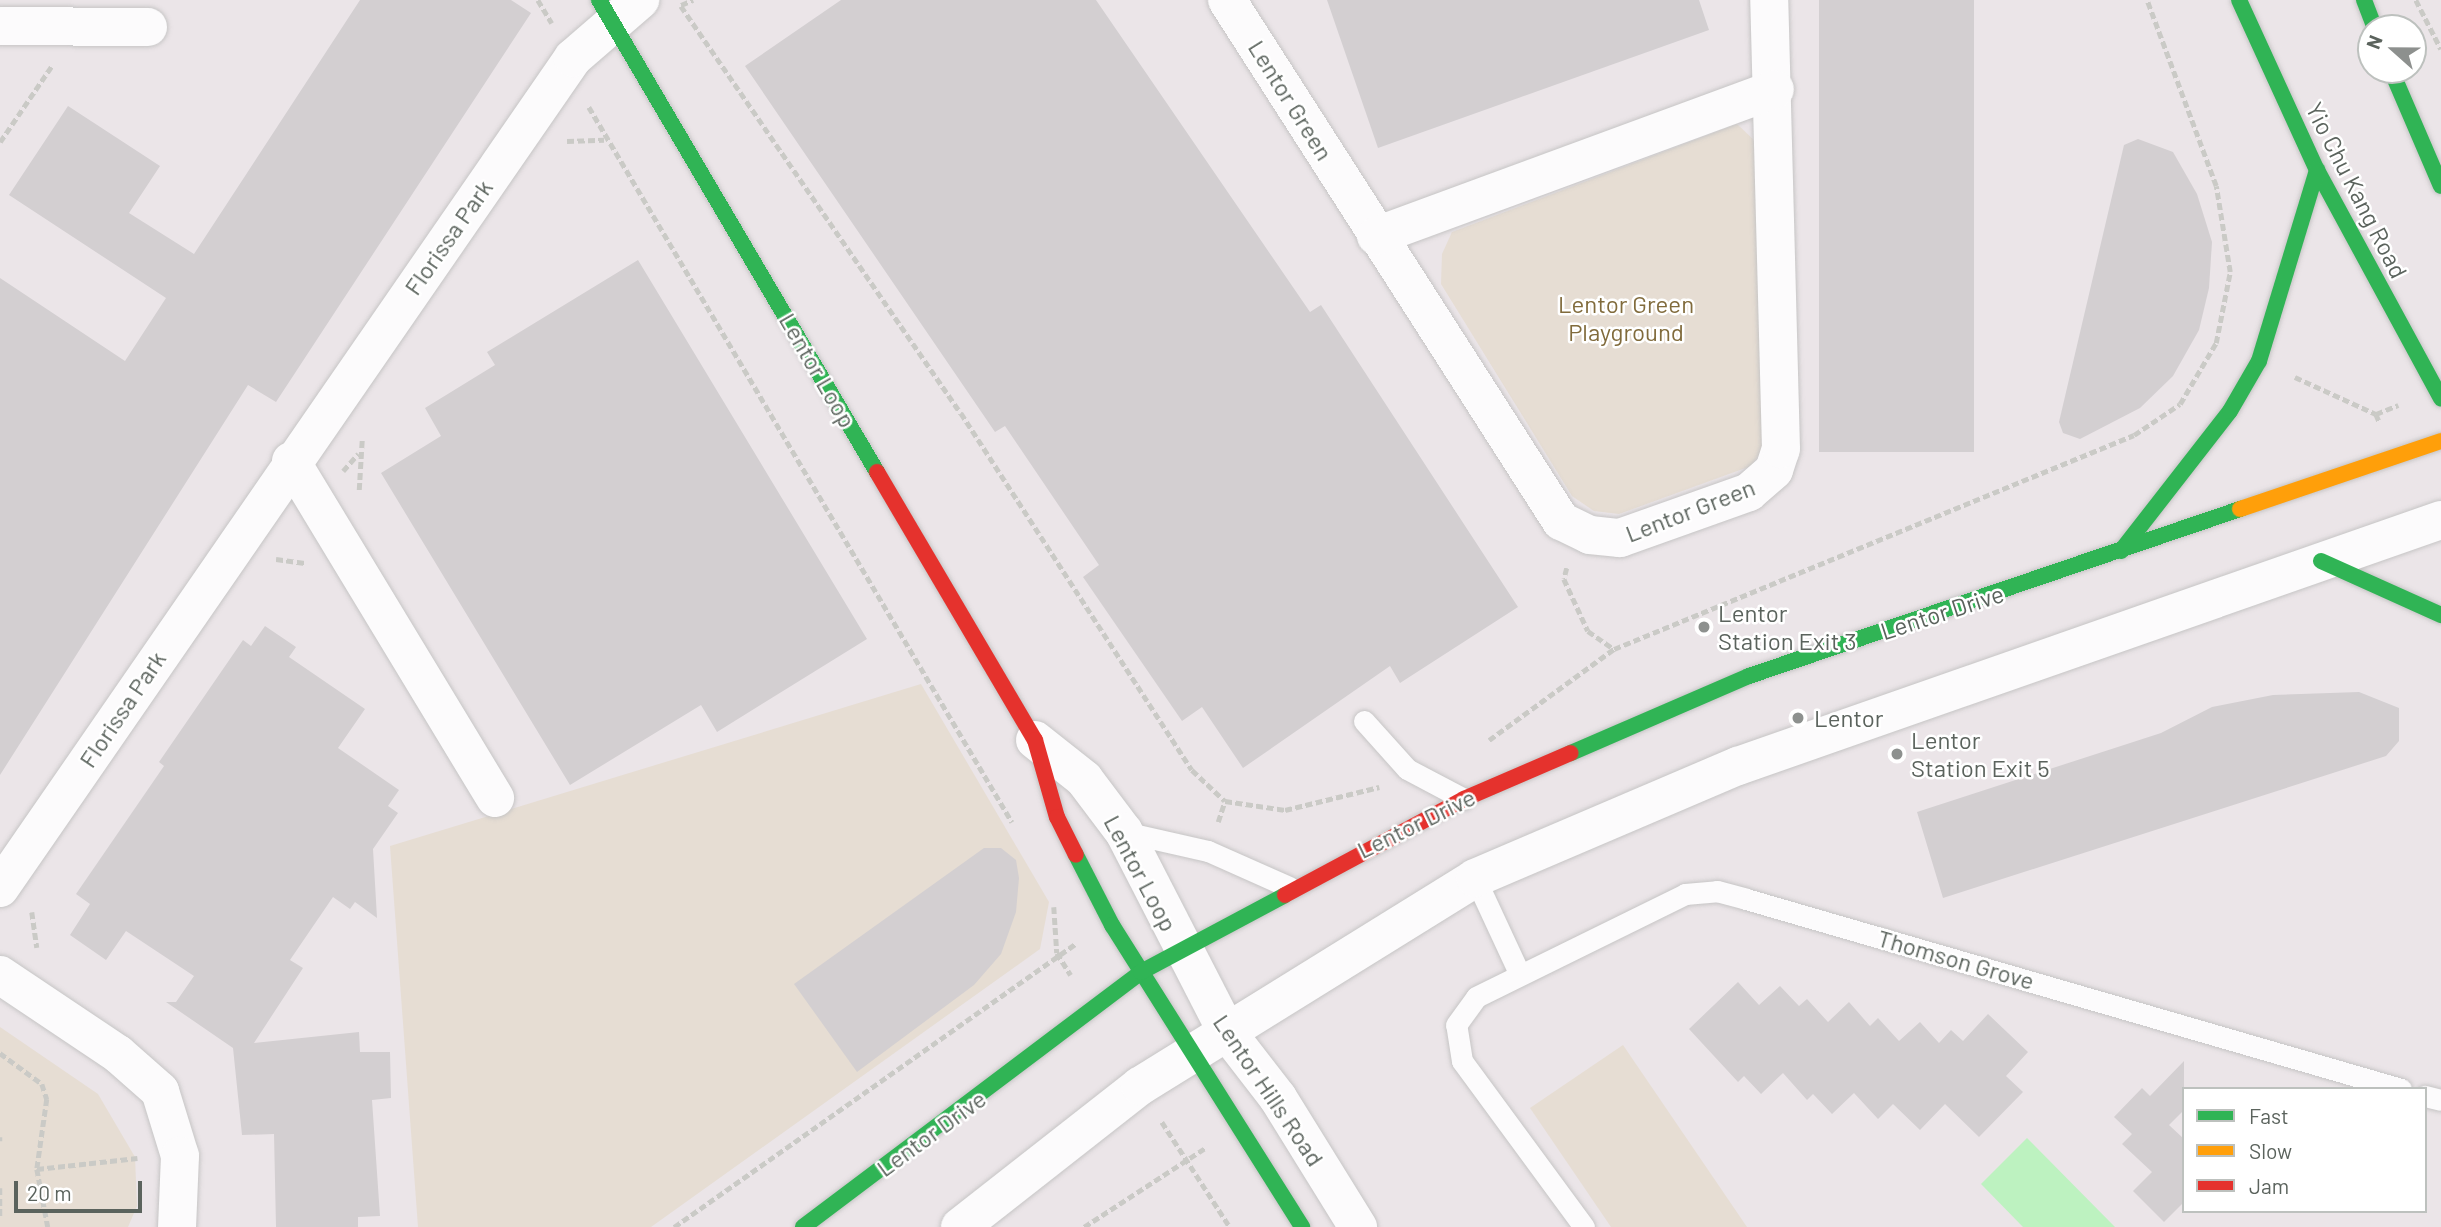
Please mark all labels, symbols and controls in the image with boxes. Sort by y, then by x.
north arrow [2357,14,2427,84]
text: N [2361,32,2387,52]
street label: Lentor Green [1243,35,1339,165]
street label: Yio Chu Kang Road [2300,97,2414,283]
street label: Florissa Park [398,174,498,300]
park label: Lentor Green Playground [1558,290,1694,346]
street label: Lentor Loop [774,308,862,432]
street label: Lentor Green [1621,472,1759,548]
street label: Lentor Drive [1877,579,2007,645]
place label: Lentor Station Exit 3 [1718,599,1857,655]
marker: Lentor Station Exit 3 [1696,619,1712,635]
street label: Florissa Park [73,645,171,773]
place label: Lentor [1814,704,1884,732]
marker: Lentor [1788,708,1808,728]
place label: Lentor Station Exit 5 [1911,726,2050,782]
marker: Lentor Station Exit 5 [1889,746,1905,762]
street label: Lentor Drive [1352,782,1480,864]
street label: Lentor Loop [1098,810,1184,936]
street label: Thomson Grove [1874,923,2038,995]
street label: Lentor Hills Road [1208,1009,1330,1171]
street label: Lentor Drive [871,1084,991,1182]
legend [2182,1087,2427,1213]
text: Fast [2249,1103,2289,1128]
text: Slow [2249,1138,2292,1163]
scale bar [18,1168,145,1212]
text: Jam [2249,1173,2289,1198]
text: 20 m [27,1180,72,1205]

